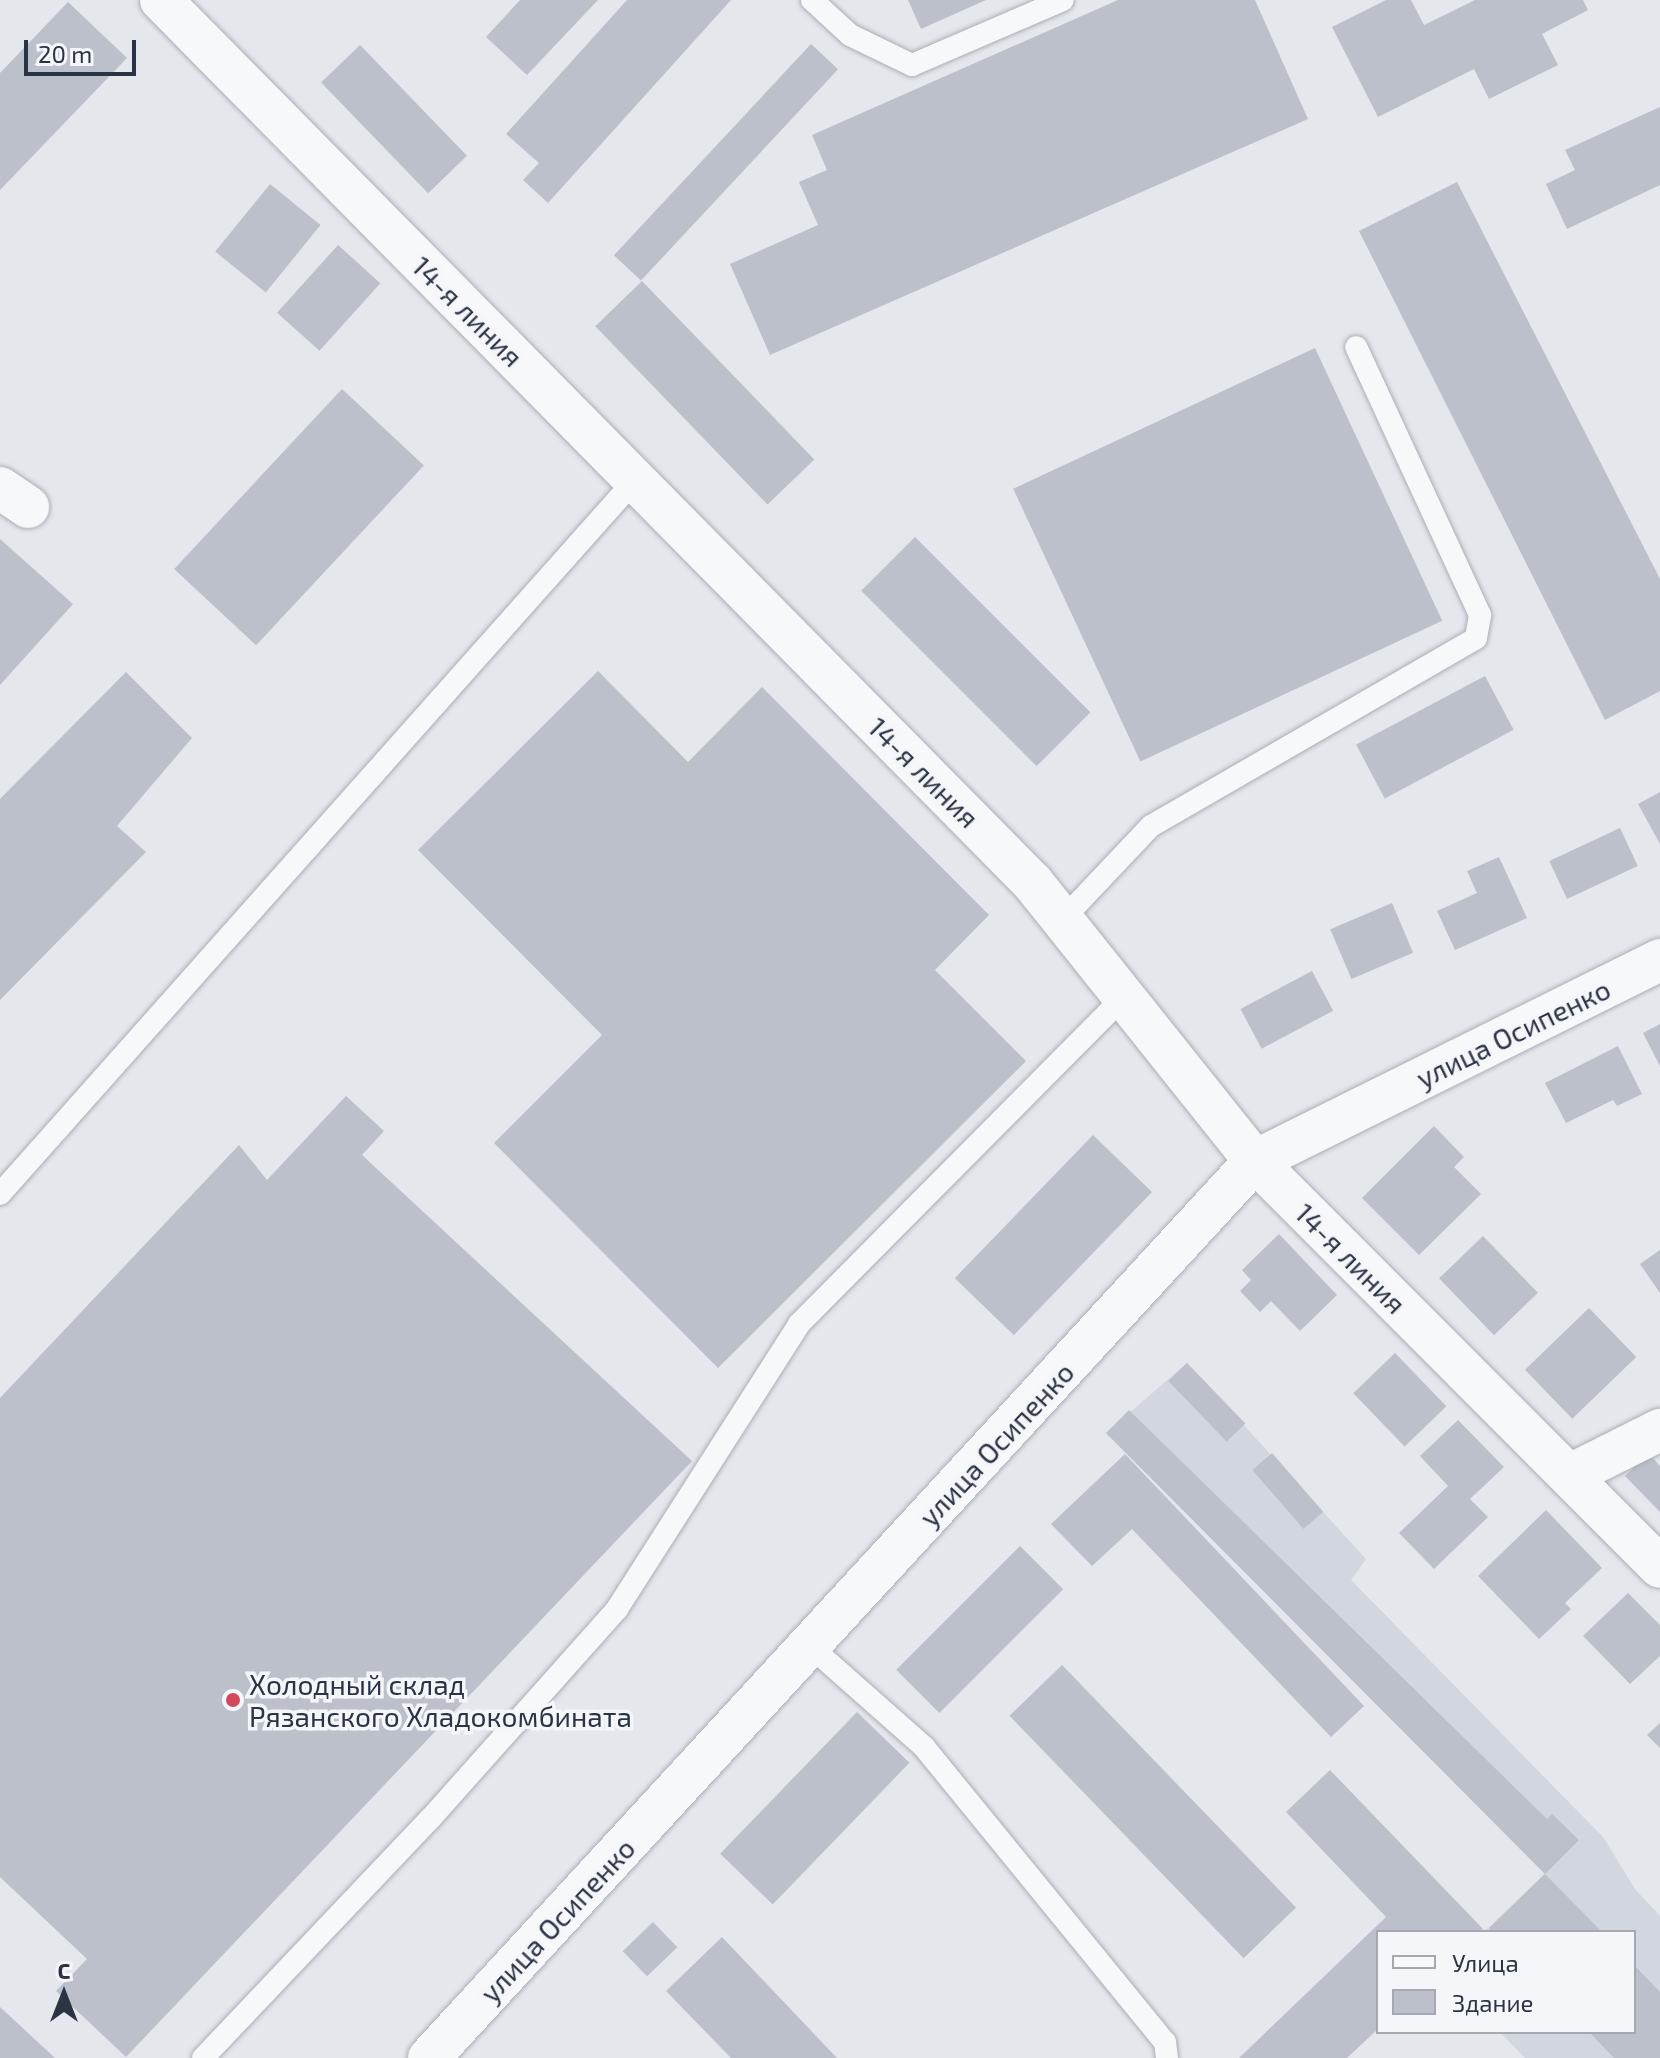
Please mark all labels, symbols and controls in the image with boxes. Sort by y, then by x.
scale bar [28,24,140,74]
text: 20 m [38,39,92,68]
street label: 14-я линия [406,249,530,373]
street label: 14-я линия [862,710,986,834]
street label: улица Осипенко [1411,972,1615,1094]
street label: 14-я линия [1289,1196,1413,1320]
street label: улица Осипенко [912,1355,1080,1533]
place label: Холодный склад Рязанского Хладокомбината [249,1667,632,1733]
marker: Холодный склад Рязанского Хладокомбината [224,1691,242,1709]
street label: улица Осипенко [473,1831,641,2009]
legend [1376,1930,1636,2034]
text: Улица [1452,1948,1519,1977]
north arrow [24,1954,104,2034]
text: С [58,1957,70,1983]
text: Здание [1452,1988,1534,2017]

